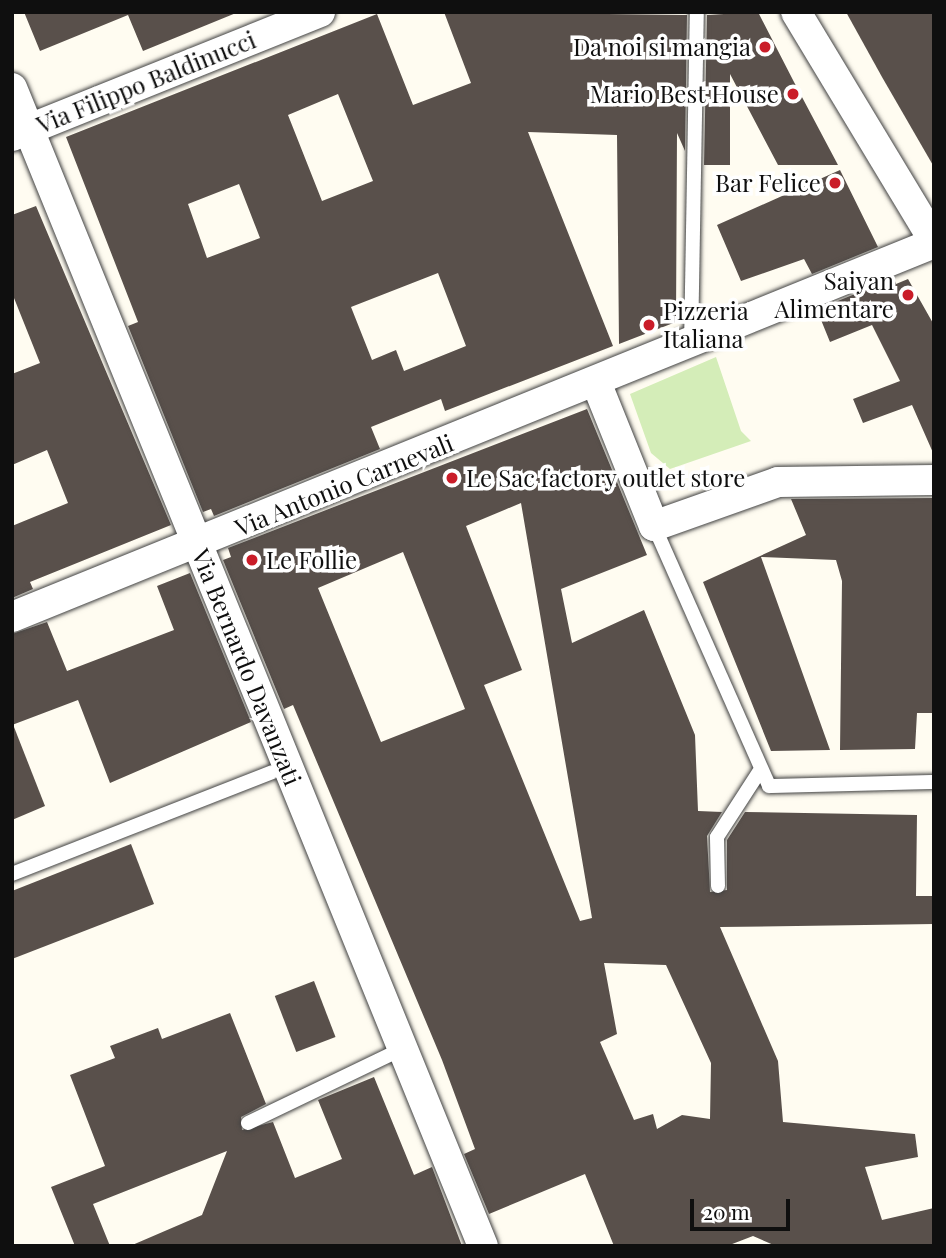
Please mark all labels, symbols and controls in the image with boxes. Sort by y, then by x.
street label: Via Filippo Baldinucci [32,25,260,139]
place label: Da noi si mangia [573,33,751,61]
marker: Da noi si mangia [757,39,773,55]
place label: Mario Best House [589,80,779,108]
marker: Mario Best House [785,86,801,102]
place label: Bar Felice [715,169,821,197]
marker: Bar Felice [827,175,843,191]
place label: Saiyan Alimentare [774,267,894,323]
marker: Saiyan Alimentare [900,287,916,303]
place label: Pizzeria Italiana [663,297,749,353]
marker: Pizzeria Italiana [641,317,657,333]
street label: Via Antonio Carnevali [230,428,458,542]
place label: Le Sac factory outlet store [466,464,746,492]
marker: Le Sac factory outlet store [444,470,460,486]
street label: Via Bernardo Davanzati [186,545,308,789]
place label: Le Follie [266,546,357,574]
marker: Le Follie [244,552,260,568]
scale bar [694,1184,794,1228]
text: 20 m [703,1197,750,1225]

